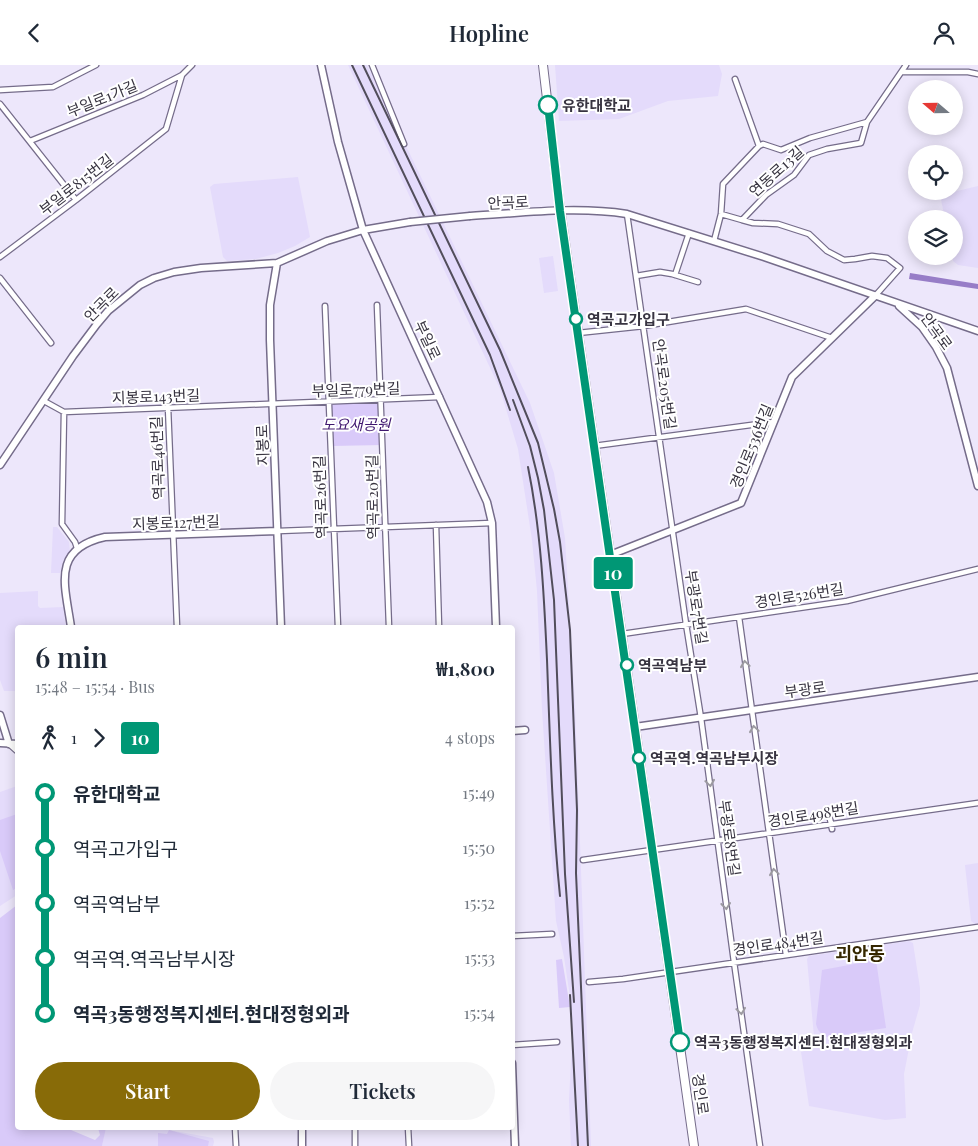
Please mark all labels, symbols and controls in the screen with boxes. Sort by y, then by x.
text: Hopline [449,18,529,48]
icon: back [20,19,48,47]
icon: person [930,19,958,47]
street label: 부일로1가길 [64,75,140,121]
north arrow [908,80,962,135]
map controls [908,80,963,265]
marker: 유한대학교 [538,95,558,115]
place label: 유한대학교 [562,95,631,115]
street label: 연동로13길 [744,141,808,201]
button: locate [908,145,963,200]
street label: 부일로815번길 [35,149,117,219]
street label: 안곡로 [487,191,529,213]
button: layers [908,210,963,265]
street label: 안곡로 [79,282,123,326]
street label: 안곡로 [917,308,957,354]
place label: 역곡고가입구 [587,309,670,329]
marker: 역곡고가입구 [569,312,583,326]
street label: 부일로 [410,317,446,363]
street label: 안곡로205번길 [649,337,681,431]
street label: 부일로779번길 [311,377,401,401]
street label: 지봉로143번길 [111,384,201,408]
street label: 경인로536번길 [725,401,777,491]
park label: 도요새공원 [321,414,392,434]
street label: 역곡로46번길 [146,416,168,500]
street label: 지봉로 [251,424,273,466]
street label: 역곡로20번길 [361,454,383,540]
street label: 역곡로26번길 [309,455,331,539]
street label: 지봉로127번길 [132,510,220,534]
line badge: 10 [590,557,636,589]
text: 10 [604,561,622,585]
street label: 부광로7번길 [681,568,713,646]
street label: 경인로526번길 [753,578,845,612]
text: 6 min [35,638,108,675]
text: ₩1,800 [436,655,495,681]
place label: 역곡역남부 [638,655,707,675]
marker: 역곡역남부 [620,658,634,672]
one-way arrow [740,659,751,667]
text: 15:48 – 15:54 · Bus [35,676,155,697]
street label: 부광로 [783,676,827,702]
icon: walk [35,724,63,752]
icon: forward [85,724,113,752]
one-way arrow [749,724,759,733]
text: 10 [131,726,149,750]
text: 1 [71,727,77,748]
text: 4 stops [445,727,495,748]
place label: 역곡역.역곡남부시장 [650,748,778,768]
marker: 역곡역.역곡남부시장 [632,751,646,765]
text: 유한대학교 [73,780,160,806]
one-way arrow [704,780,715,788]
text: 15:49 [462,782,495,803]
street label: 경인로498번길 [766,797,860,831]
street label: 부광로8번길 [715,799,745,877]
text: 역곡고가입구 [73,835,178,861]
text: 15:50 [462,837,495,858]
one-way arrow [769,868,780,876]
text: 역곡역남부 [73,890,160,916]
text: 15:52 [464,892,495,913]
one-way arrow [721,902,731,910]
street label: 경인로484번길 [731,927,825,959]
district label: 괴안동 [835,941,885,965]
text: 역곡역.역곡남부시장 [73,945,235,971]
text: 15:53 [465,947,495,968]
text: 역곡3동행정복지센터.현대정형외과 [73,1000,350,1026]
text: 15:54 [464,1002,495,1023]
one-way arrow [735,1006,745,1015]
marker: 역곡3동행정복지센터.현대정형외과 [670,1032,690,1052]
place label: 역곡3동행정복지센터.현대정형외과 [694,1032,913,1052]
button: Start [35,1062,260,1120]
button: Tickets [270,1062,495,1120]
street label: 경인로 [688,1072,714,1116]

